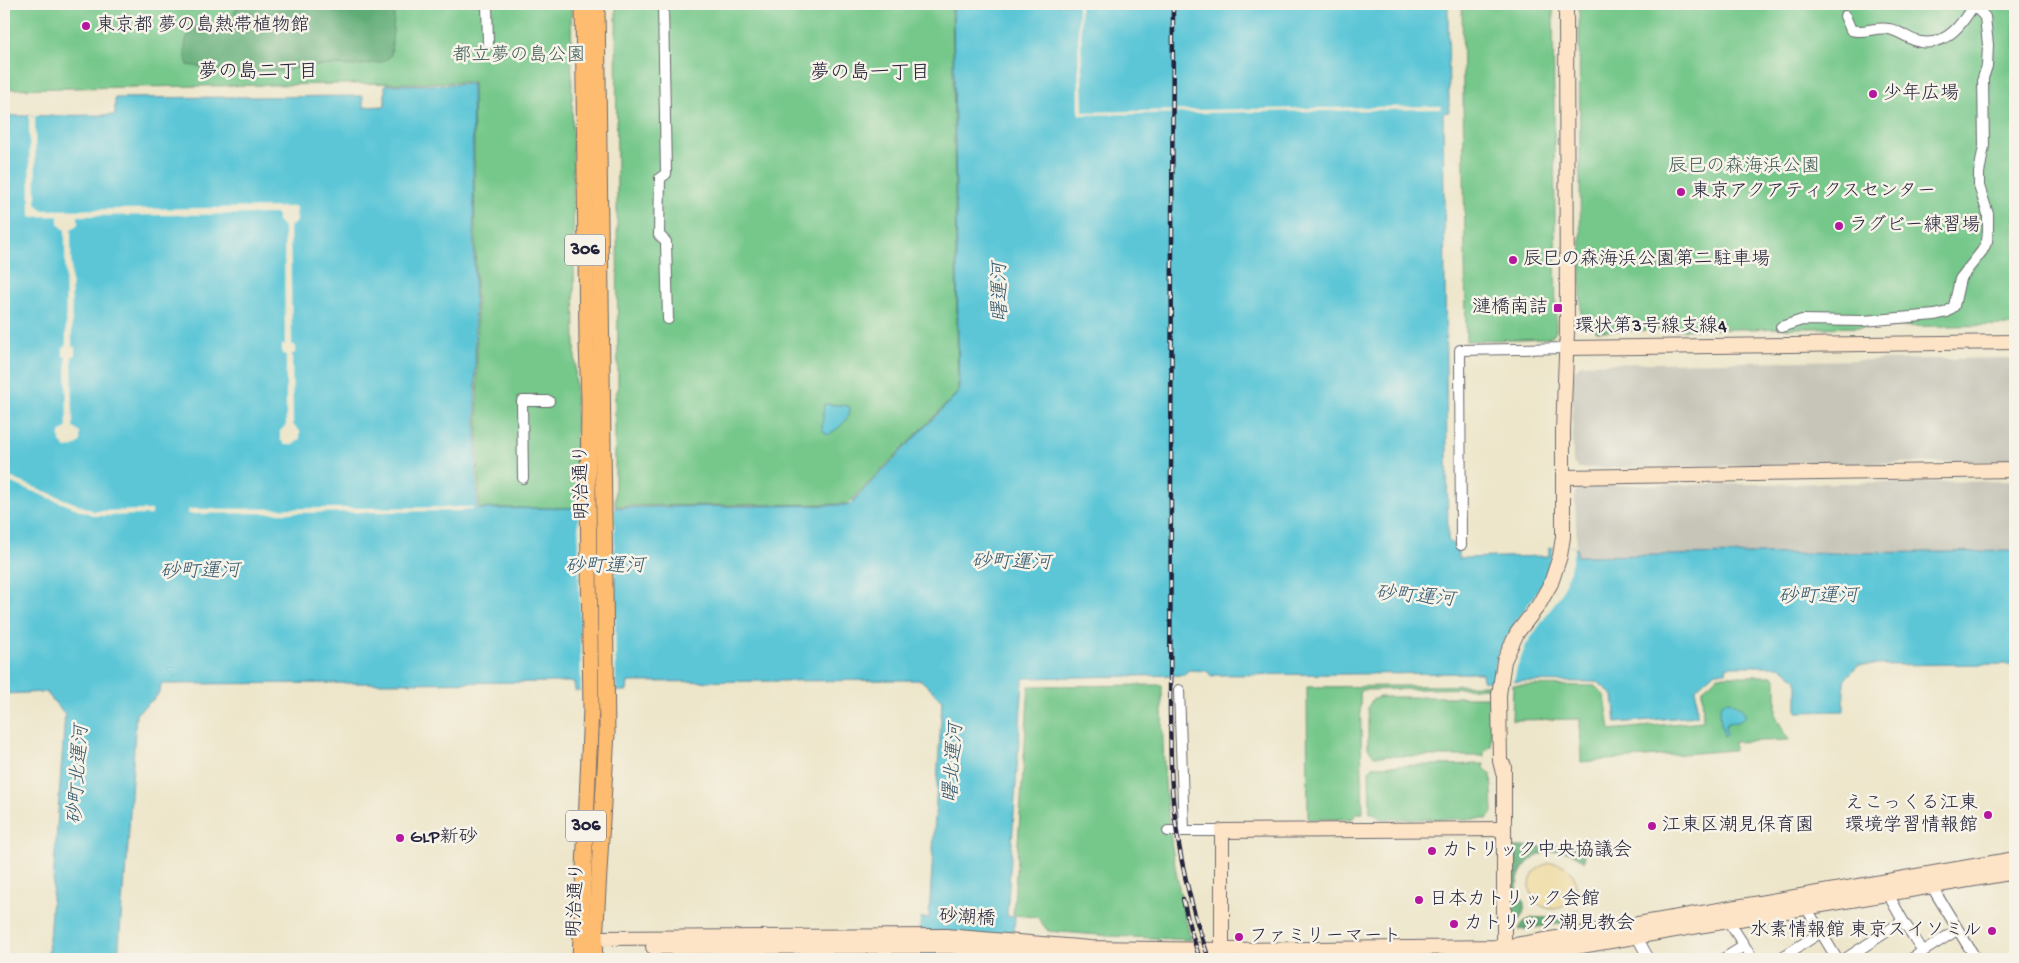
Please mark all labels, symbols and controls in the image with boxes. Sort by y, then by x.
place label: 東京都 夢の島熱帯植物館 [96,14,310,38]
marker: 東京都 夢の島熱帯植物館 [80,20,92,32]
park label: 都立夢の島公園 [452,44,586,68]
district label: 夢の島二丁目 [198,60,318,85]
district label: 夢の島一丁目 [810,61,930,86]
place label: 少年広場 [1883,82,1959,106]
marker: 少年広場 [1867,88,1879,100]
park label: 辰巳の森海浜公園 [1668,155,1820,179]
place label: 東京アクアティクスセンター [1691,180,1936,204]
marker: 東京アクアティクスセンター [1675,186,1687,198]
place label: ラグビー練習場 [1849,214,1980,238]
marker: ラグビー練習場 [1833,220,1845,232]
road number: 306 [565,234,605,266]
place label: 辰巳の森海浜公園第二駐車場 [1523,248,1770,272]
marker: 辰巳の森海浜公園第二駐車場 [1507,254,1519,266]
water label: 曙運河 [989,259,1014,322]
place label: 漣橋南詰 [1472,296,1548,320]
marker: 漣橋南詰 [1552,302,1564,314]
street label: 環状第3号線支線4 [1575,315,1727,339]
street label: 明治通り [571,444,595,520]
water label: 砂町運河 [971,550,1054,576]
water label: 砂町運河 [565,554,648,580]
water label: 砂町運河 [160,559,243,585]
water label: 砂町運河 [1374,581,1459,613]
water label: 砂町運河 [1778,584,1861,610]
water label: 曙北運河 [940,719,969,804]
water label: 砂町北運河 [63,721,95,826]
place label: えこっくる江東 環境学習情報館 [1845,792,1978,838]
marker: えこっくる江東 環境学習情報館 [1982,809,1994,821]
road number: 306 [566,810,606,841]
place label: 江東区潮見保育園 [1662,814,1814,838]
marker: 江東区潮見保育園 [1646,820,1658,832]
place label: GLP新砂 [410,826,477,850]
marker: GLP新砂 [394,832,406,844]
place label: カトリック中央協議会 [1442,839,1632,863]
marker: カトリック中央協議会 [1426,845,1438,857]
street label: 明治通り [564,861,590,939]
place label: 日本カトリック会館 [1429,888,1600,912]
marker: 日本カトリック会館 [1413,894,1425,906]
street label: 砂潮橋 [938,905,996,932]
place label: カトリック潮見教会 [1464,912,1635,936]
marker: カトリック潮見教会 [1448,918,1460,930]
place label: 水素情報館 東京スイソミル [1750,919,1982,943]
marker: 水素情報館 東京スイソミル [1986,925,1998,937]
place label: ファミリーマート [1249,926,1401,949]
marker: ファミリーマート [1233,931,1245,943]

